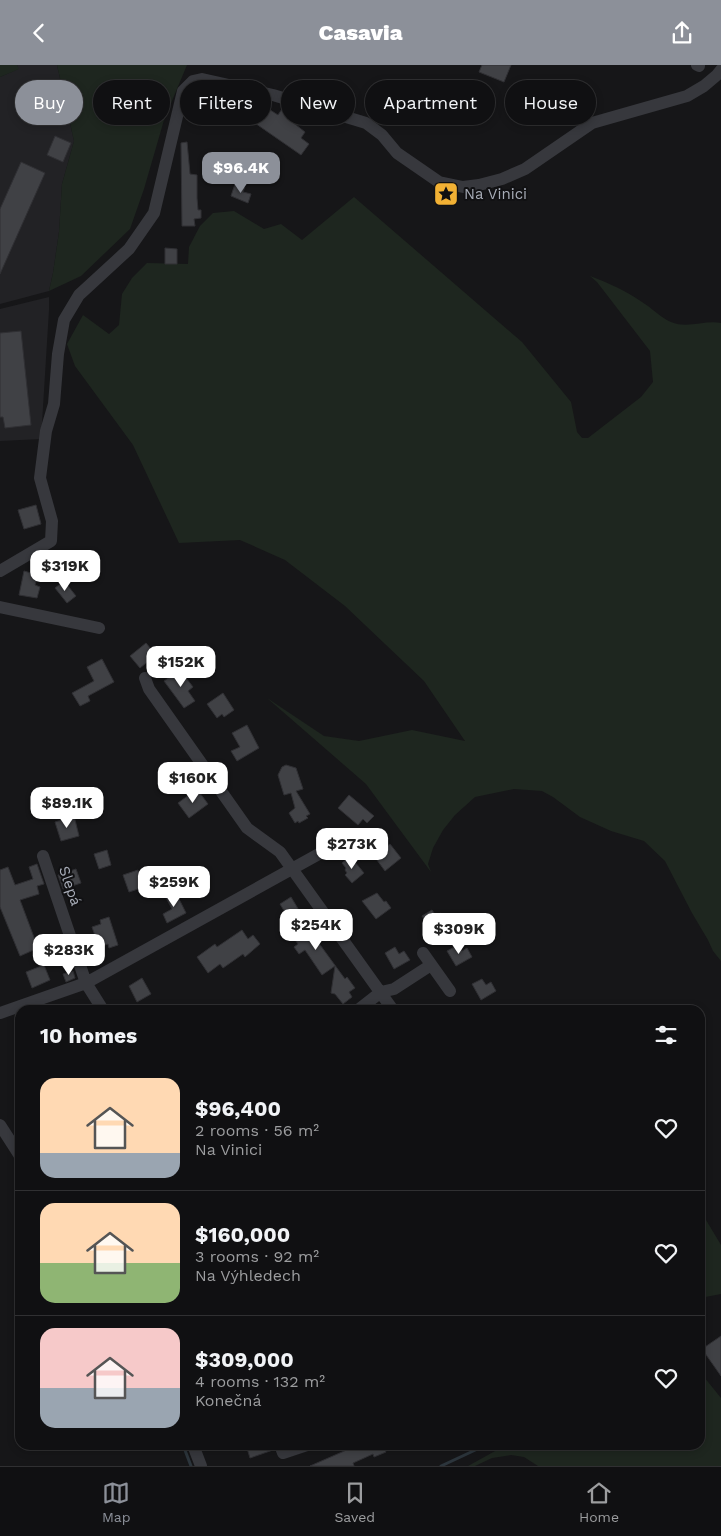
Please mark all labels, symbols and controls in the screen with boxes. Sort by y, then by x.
icon: back [25,19,53,47]
icon: share [668,19,696,47]
text: Casavia [318,20,403,45]
chip: Buy [15,80,83,125]
chip: Rent [93,80,170,125]
chip: Filters [180,80,271,125]
chip: New [281,80,355,125]
chip: Apartment [365,80,495,125]
chip: House [505,80,596,125]
pin: $96.4K [200,151,282,194]
text: $96.4K [213,158,269,177]
place icon: Na Vinici [433,181,459,207]
place label: Na Vinici [464,185,527,203]
pin: $319K [30,549,100,592]
text: $319K [41,556,89,575]
pin: $152K [146,645,216,688]
text: $152K [157,652,205,671]
pin: $160K [158,761,228,804]
text: $160K [169,768,217,787]
pin: $89.1K [26,787,108,829]
text: $89.1K [41,793,93,812]
pin: $273K [317,827,387,870]
text: $273K [327,834,377,853]
street label: Slepá [55,864,85,909]
pin: $259K [139,865,209,908]
text: $259K [149,872,199,891]
pin: $254K [281,909,351,951]
pin: $309K [424,913,494,955]
text: $254K [291,915,341,934]
text: $309K [434,919,485,938]
pin: $283K [34,933,104,976]
text: $283K [44,940,94,959]
icon: filters [652,1021,680,1049]
text: 10 homes [40,1023,137,1048]
text: $96,400 [195,1096,281,1121]
icon: home [80,1098,140,1158]
icon: heart [652,1114,680,1142]
text: 2 rooms · 56 m² [195,1121,319,1140]
text: Na Vinici [195,1140,262,1159]
text: $160,000 [195,1222,290,1247]
icon: home [80,1223,140,1283]
icon: heart [652,1239,680,1267]
text: 3 rooms · 92 m² [195,1247,319,1266]
text: Na Výhledech [195,1266,301,1285]
text: $309,000 [195,1347,294,1372]
icon: home [80,1348,140,1408]
icon: heart [652,1364,680,1392]
text: 4 rooms · 132 m² [195,1372,325,1391]
text: Konečná [195,1391,261,1410]
tab: Map [102,1479,131,1525]
tab: Saved [334,1479,375,1525]
tab: Home [579,1479,619,1525]

